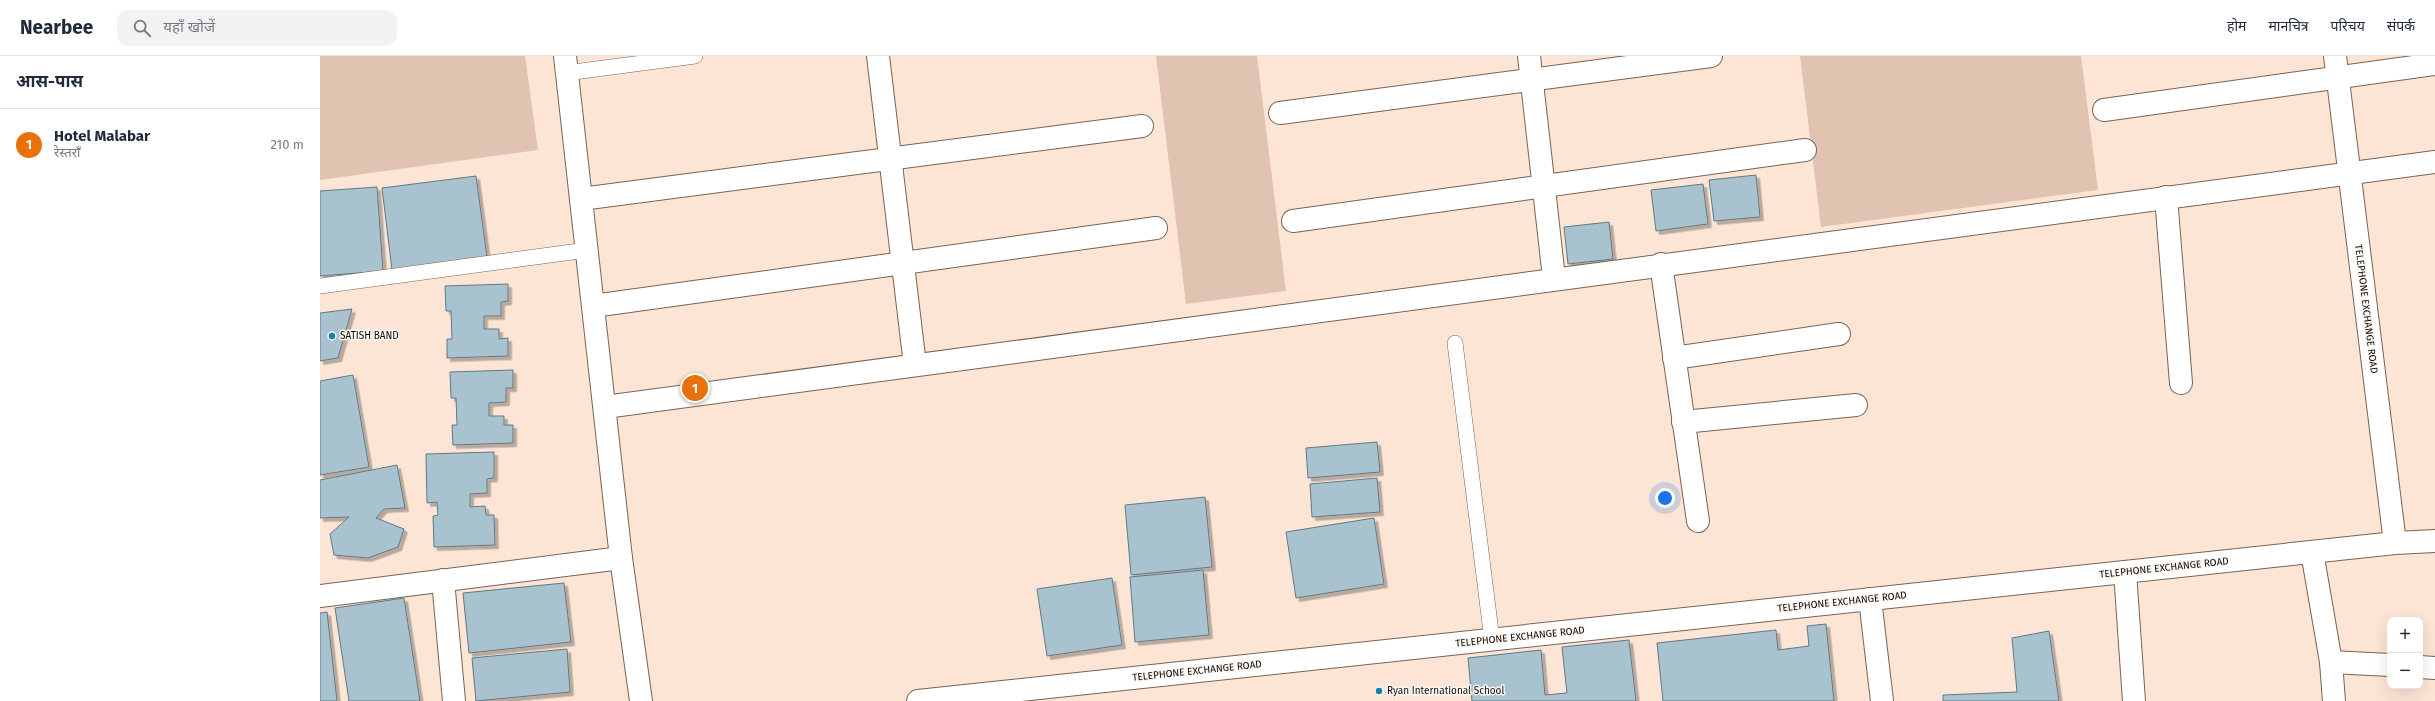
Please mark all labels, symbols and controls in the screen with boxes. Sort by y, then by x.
search box [117,10,397,46]
text: Nearbee [20,16,93,39]
icon: search [131,17,153,39]
text: यहाँ खोजें [163,18,215,36]
text: होम [2227,18,2246,35]
text: मानचित्र [2268,18,2309,35]
text: परिचय [2331,18,2365,35]
text: संपर्क [2387,18,2415,35]
text: आस-पास [16,71,83,92]
text: Hotel Malabar [54,127,150,145]
text: 1 [26,137,32,152]
text: 210 m [270,137,304,152]
text: रेस्तराँ [54,145,80,160]
street label: TELEPHONE EXCHANGE ROAD [2352,244,2380,374]
place label: SATISH BAND [340,330,399,342]
marker: SATISH BAND [327,331,337,341]
pin: 1 [682,373,708,403]
your location [1655,488,1675,508]
street label: TELEPHONE EXCHANGE ROAD [2099,555,2229,581]
street label: TELEPHONE EXCHANGE ROAD [1777,589,1907,615]
map controls [2387,617,2423,689]
button: + [2387,617,2423,653]
street label: TELEPHONE EXCHANGE ROAD [1455,624,1585,650]
button: − [2387,653,2423,689]
street label: TELEPHONE EXCHANGE ROAD [1132,658,1262,684]
place label: Ryan International School [1387,685,1504,697]
marker: Ryan International School [1374,686,1384,696]

